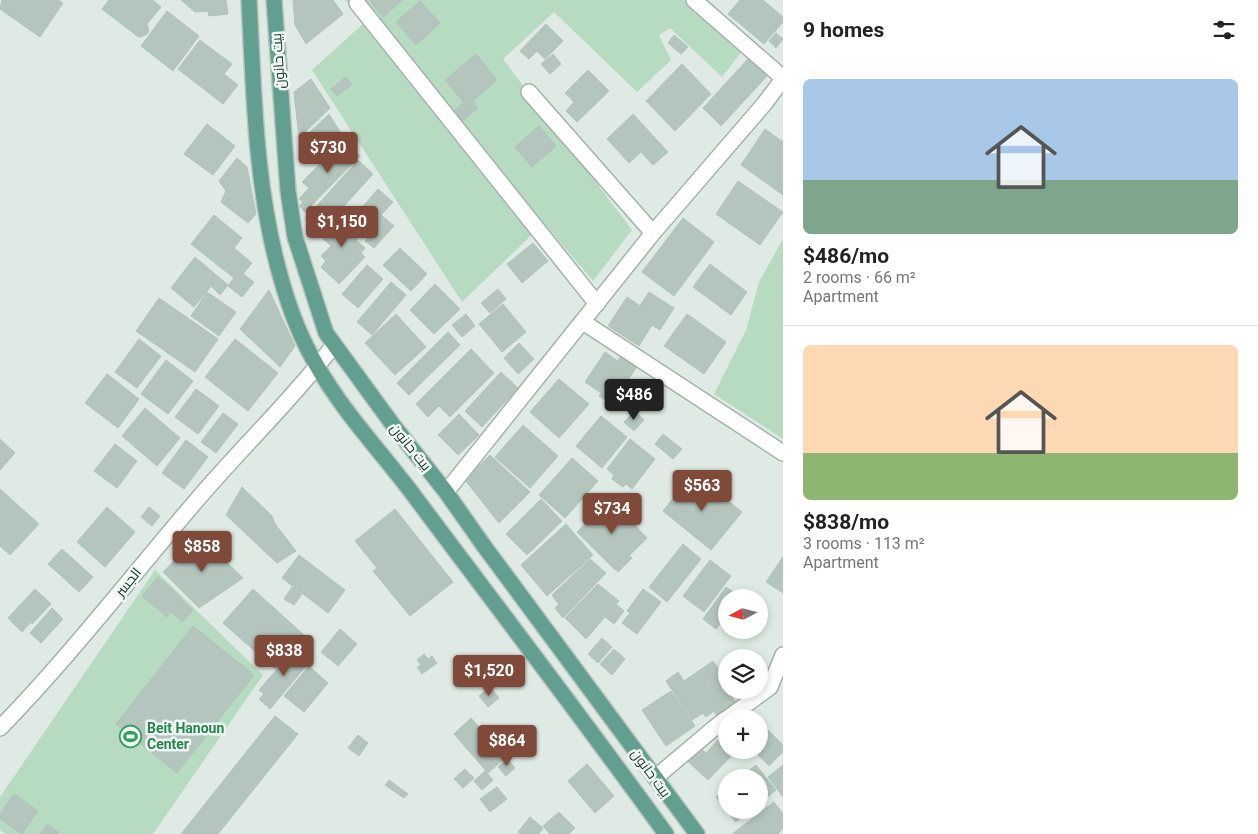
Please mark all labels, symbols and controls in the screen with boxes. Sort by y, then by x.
icon: filters [1210,16,1238,44]
text: 9 homes [803,18,884,42]
street label: بيت حانون [268,33,288,89]
icon: home [976,112,1066,202]
pin: $730 [298,132,358,174]
text: $730 [310,138,346,157]
pin: $1,150 [301,206,383,248]
text: $1,150 [317,212,367,231]
text: $486/mo [803,244,889,268]
text: 2 rooms · 66 m² [803,268,916,287]
text: Apartment [803,287,879,306]
icon: home [976,377,1066,467]
pin: $486 [604,378,664,421]
text: $486 [616,385,652,404]
street label: بيت حانون [387,420,435,474]
pin: $563 [672,470,732,512]
text: $563 [684,476,720,495]
pin: $734 [582,492,642,535]
text: $734 [594,499,630,518]
text: $838/mo [803,510,889,534]
pin: $858 [172,530,232,573]
text: 3 rooms · 113 m² [803,534,925,553]
text: $858 [184,537,220,556]
text: Apartment [803,553,879,572]
street label: الجسر [111,565,144,600]
north arrow [718,589,768,639]
map controls [718,589,768,819]
pin: $838 [254,634,314,677]
text: $838 [266,641,302,660]
button: layers [718,649,768,699]
pin: $1,520 [448,654,530,697]
text: $1,520 [464,661,514,680]
button: + [718,709,768,759]
place label: Beit Hanoun Center [147,720,224,752]
sports icon: Beit Hanoun Center [119,724,143,748]
pin: $864 [477,724,537,767]
text: $864 [489,731,525,750]
street label: بيت حانون [628,746,674,800]
button: − [718,769,768,819]

